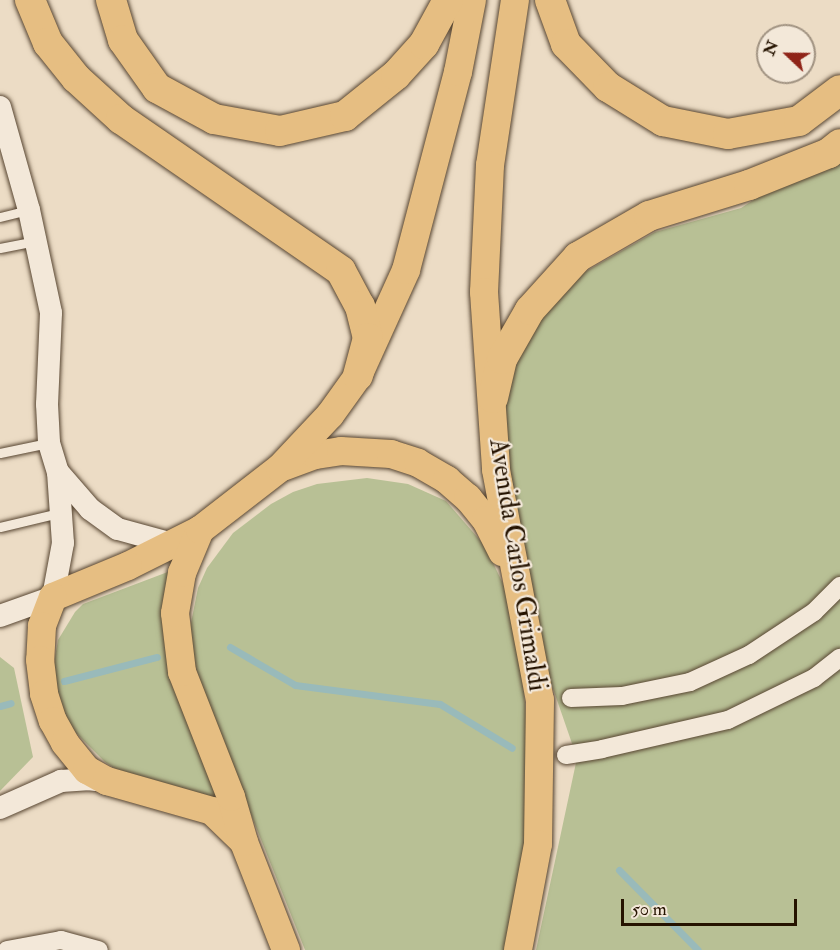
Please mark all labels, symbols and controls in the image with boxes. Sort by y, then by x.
north arrow [756,24,816,84]
text: N [759,38,783,58]
street label: Avenida Carlos Grimaldi [482,437,552,693]
scale bar [624,887,800,925]
text: 50 m [632,898,667,921]

